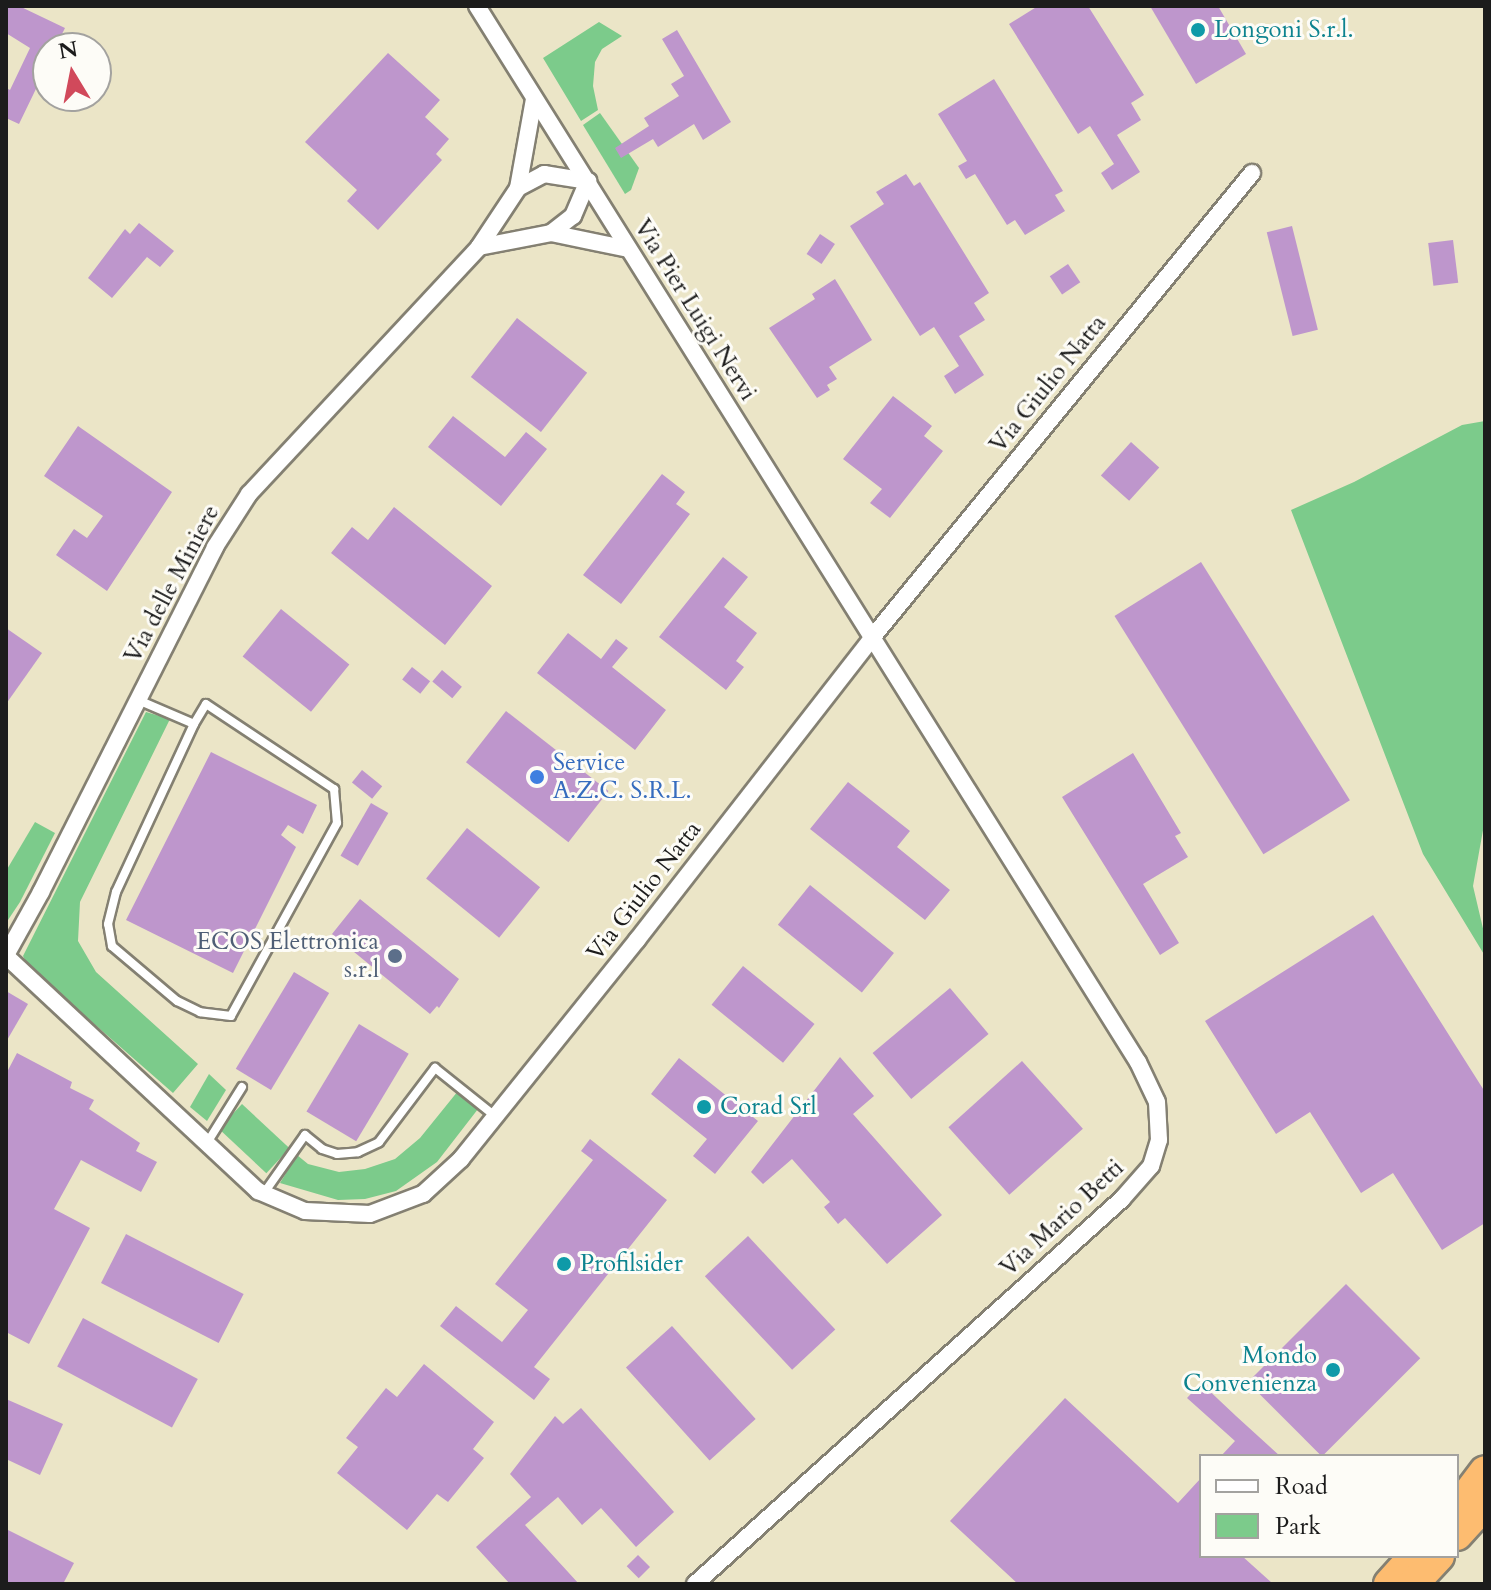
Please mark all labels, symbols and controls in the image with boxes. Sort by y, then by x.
place label: Longoni S.r.l. [1214,16,1354,44]
marker: Longoni S.r.l. [1189,21,1207,39]
north arrow [32,32,112,112]
text: N [56,34,80,67]
street label: Via Pier Luigi Nervi [628,214,762,406]
street label: Via Giulio Natta [984,309,1112,459]
street label: Via delle Miniere [118,500,226,668]
place label: Service A.Z.C. S.R.L. [553,749,692,805]
marker: Service A.Z.C. S.R.L. [528,768,546,786]
street label: Via Giulio Natta [581,816,707,966]
place label: ECOS Elettronica s.r.l [196,928,379,984]
marker: ECOS Elettronica s.r.l [386,947,404,965]
place label: Corad Srl [720,1093,817,1121]
marker: Corad Srl [695,1098,713,1116]
street label: Via Mario Betti [994,1154,1130,1282]
place label: Profilsider [580,1250,683,1278]
marker: Profilsider [555,1255,573,1273]
place label: Mondo Convenienza [1183,1342,1317,1398]
marker: Mondo Convenienza [1324,1361,1342,1379]
legend [1199,1454,1459,1558]
text: Road [1275,1470,1328,1503]
text: Park [1275,1510,1321,1543]

